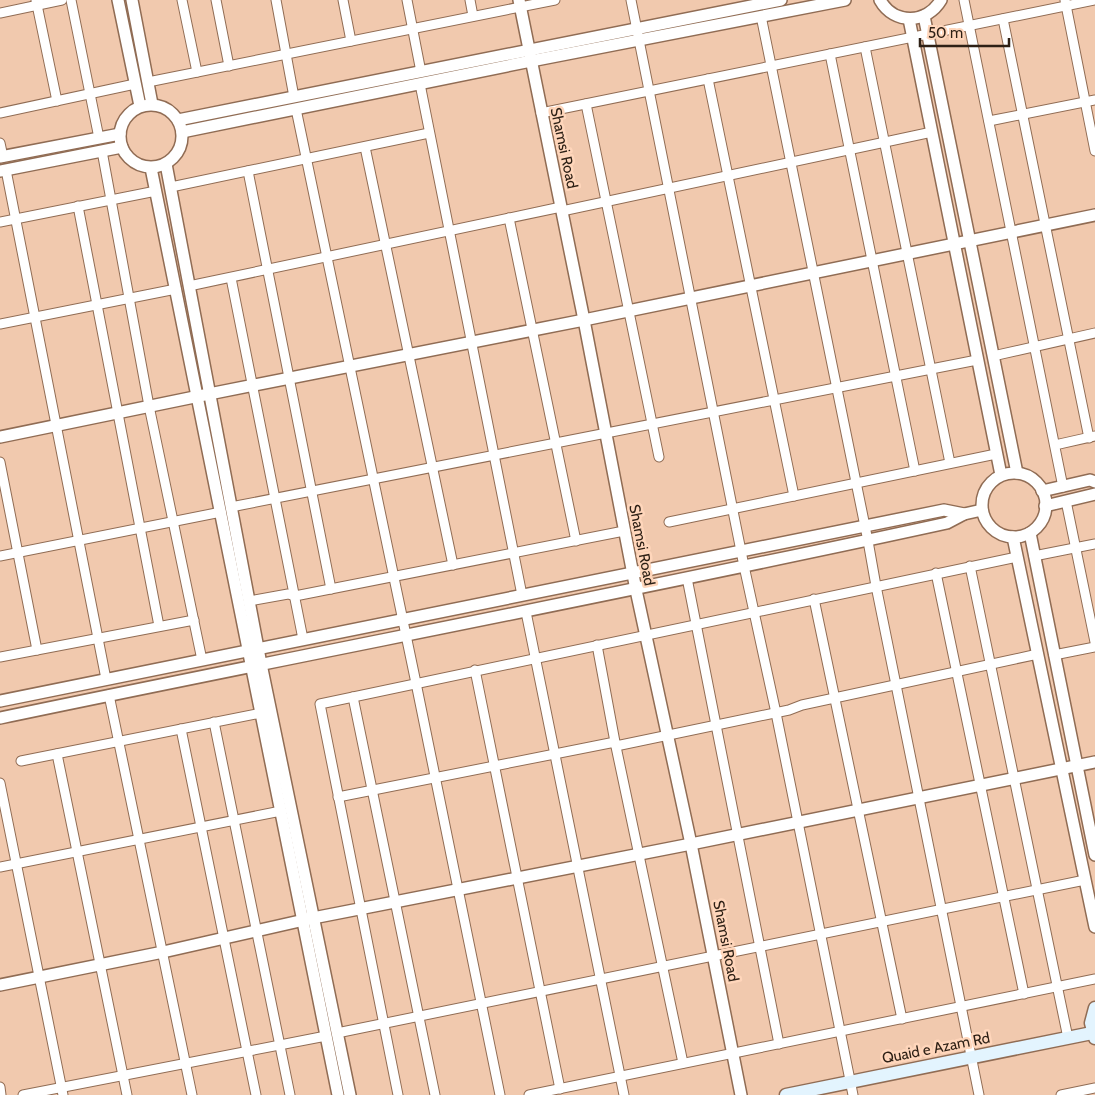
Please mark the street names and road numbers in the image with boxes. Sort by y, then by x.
street label: Shamsi Road [547,106,581,190]
street label: Shamsi Road [625,503,659,587]
street label: Shamsi Road [709,899,743,983]
street label: Quaid e Azam Rd [880,1029,992,1067]

